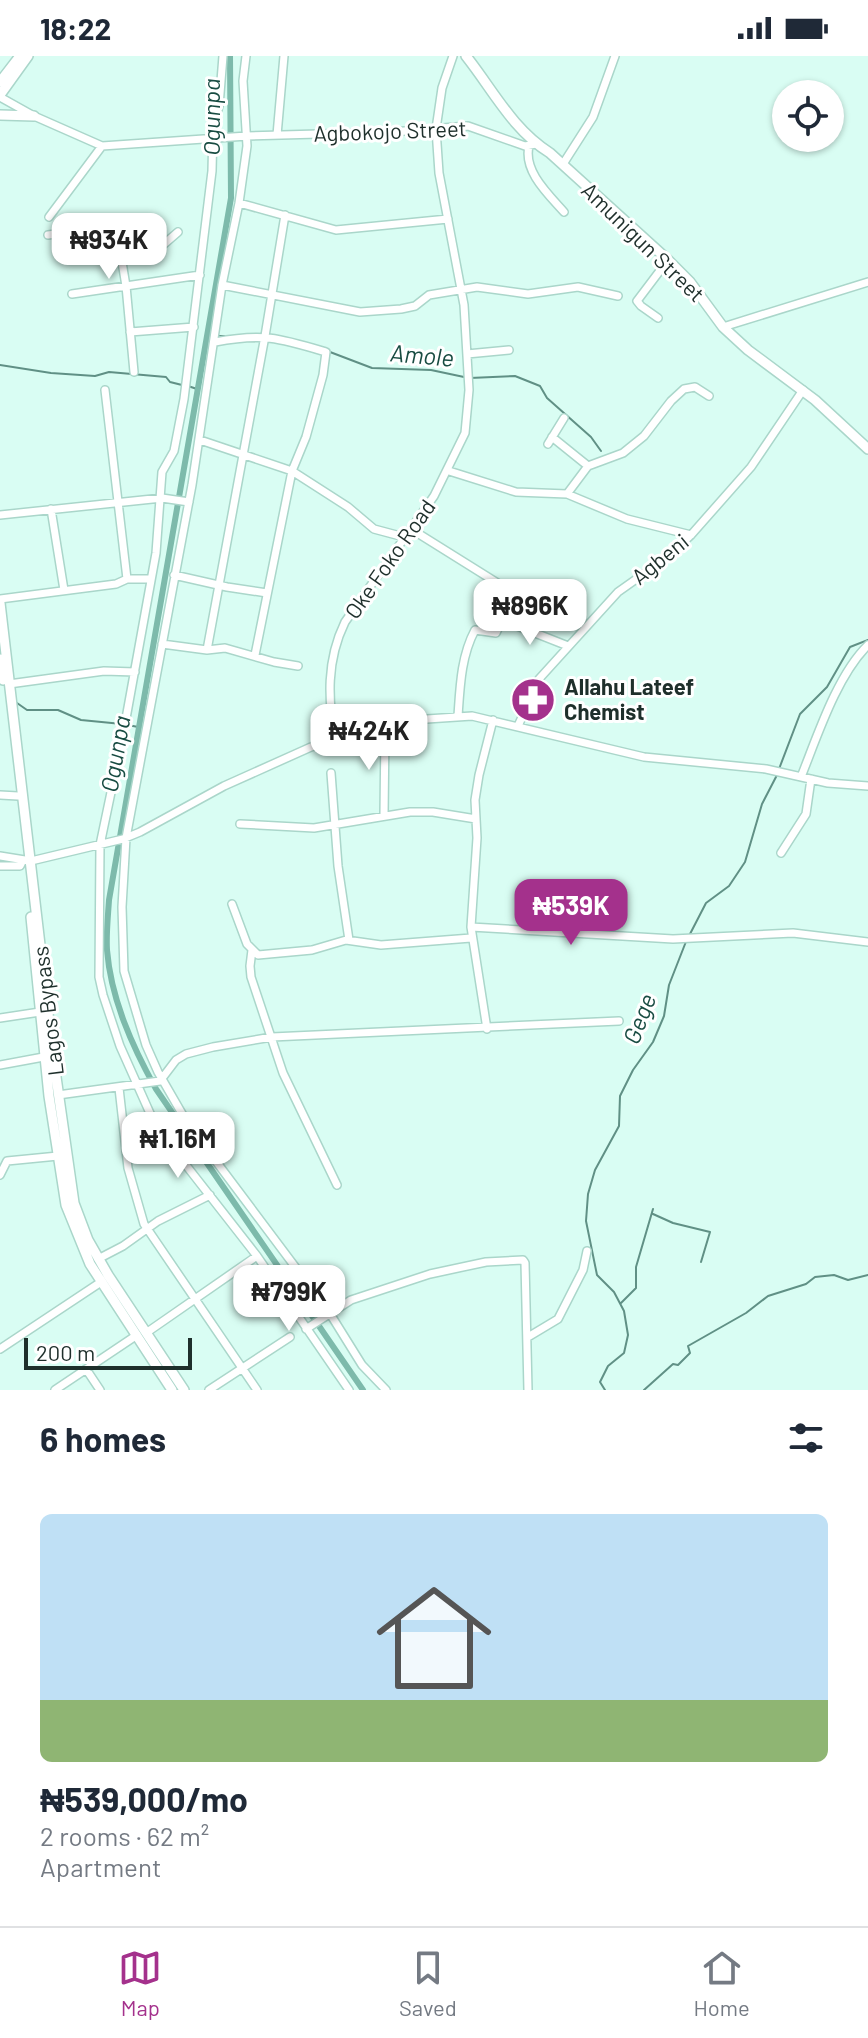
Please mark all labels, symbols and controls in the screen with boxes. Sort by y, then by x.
text: 18:22 [40,10,111,46]
water label: Ogunpa [196,78,225,156]
map controls [772,80,844,152]
button: locate [772,80,844,152]
street label: Agbokojo Street [313,114,467,146]
street label: Amunigun Street [577,176,711,306]
pin: ₦934K [53,213,165,281]
text: ₦934K [70,223,148,254]
water label: Amole [389,337,455,372]
street label: Oke Foko Road [338,494,440,623]
street label: Agbeni [626,527,693,589]
pin: ₦896K [474,579,586,647]
text: ₦896K [492,589,568,620]
place label: Allahu Lateef Chemist [564,673,694,724]
pharmacy icon: Allahu Lateef Chemist [509,676,557,724]
pin: ₦424K [313,704,425,772]
water label: Ogunpa [94,713,136,794]
text: ₦424K [328,714,410,745]
pin: ₦539K [515,879,627,947]
text: ₦539K [533,889,609,920]
street label: Lagos Bypass [26,945,68,1077]
water label: Gege [616,989,661,1048]
pin: ₦1.16M [113,1112,243,1180]
text: ₦1.16M [140,1122,216,1153]
pin: ₦799K [233,1265,345,1333]
text: ₦799K [251,1275,327,1306]
scale bar [24,1334,192,1370]
text: 200 m [36,1339,95,1365]
icon: filters [784,1416,828,1460]
text: 6 homes [40,1418,166,1459]
icon: home [362,1566,506,1710]
text: ₦539,000/mo [40,1778,248,1819]
text: 2 rooms · 62 m² [40,1820,209,1851]
text: Apartment [40,1851,161,1882]
tab: Map [118,1946,162,2020]
tab: Saved [399,1946,457,2020]
tab: Home [693,1946,750,2020]

